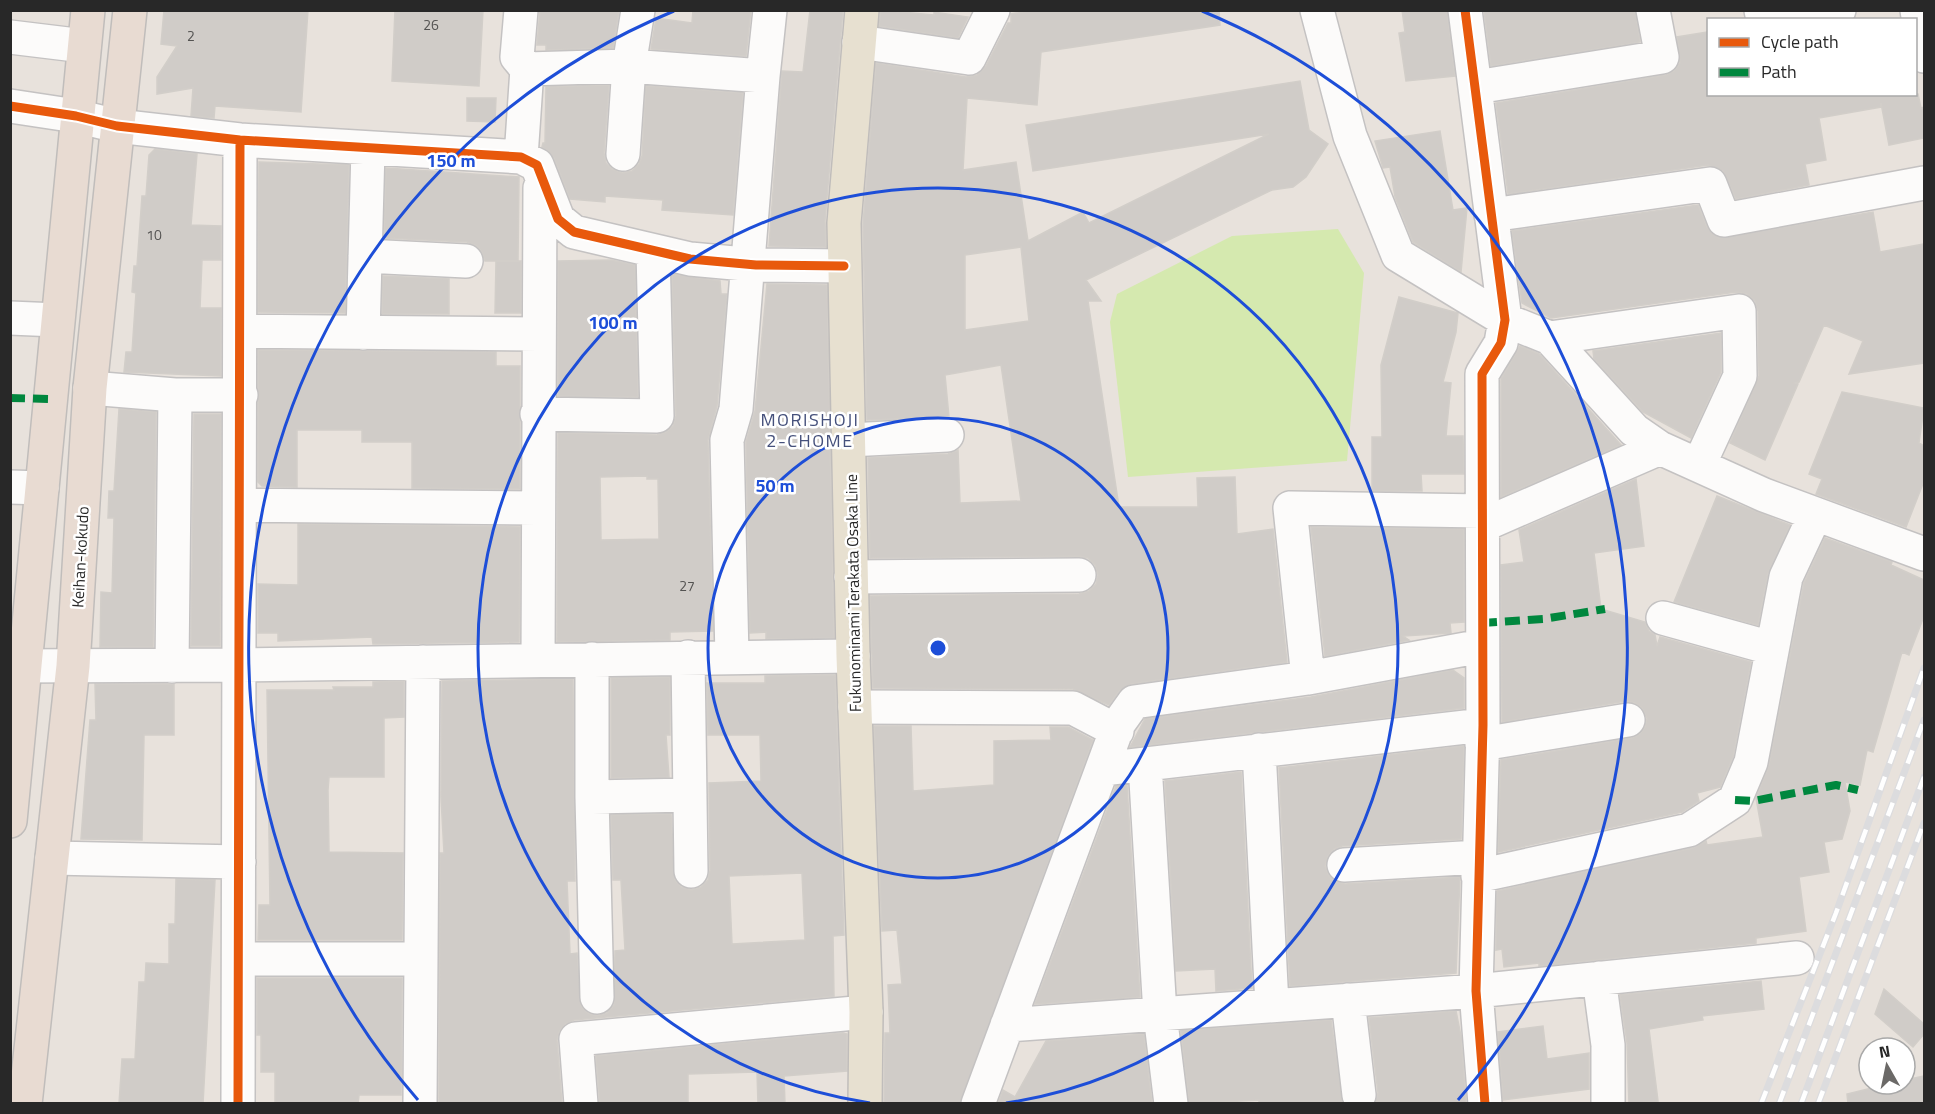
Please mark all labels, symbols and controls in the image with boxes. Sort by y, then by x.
house number: 26 [423,14,439,35]
legend [1707,18,1917,96]
house number: 2 [187,25,195,46]
text: Cycle path [1761,28,1839,55]
text: Path [1761,58,1797,85]
text: 150 m [426,147,476,174]
house number: 10 [146,224,162,245]
text: 100 m [588,309,638,336]
district label: MORISHOJI 2-CHOME [760,406,860,454]
text: 50 m [755,472,795,499]
street label: Fukunominami Terakata Osaka Line [839,474,867,712]
street label: Keihan-kokudo [65,506,95,608]
house number: 27 [679,575,695,596]
centre of rings [928,638,948,658]
north arrow [1857,1036,1917,1096]
text: N [1877,1038,1892,1064]

